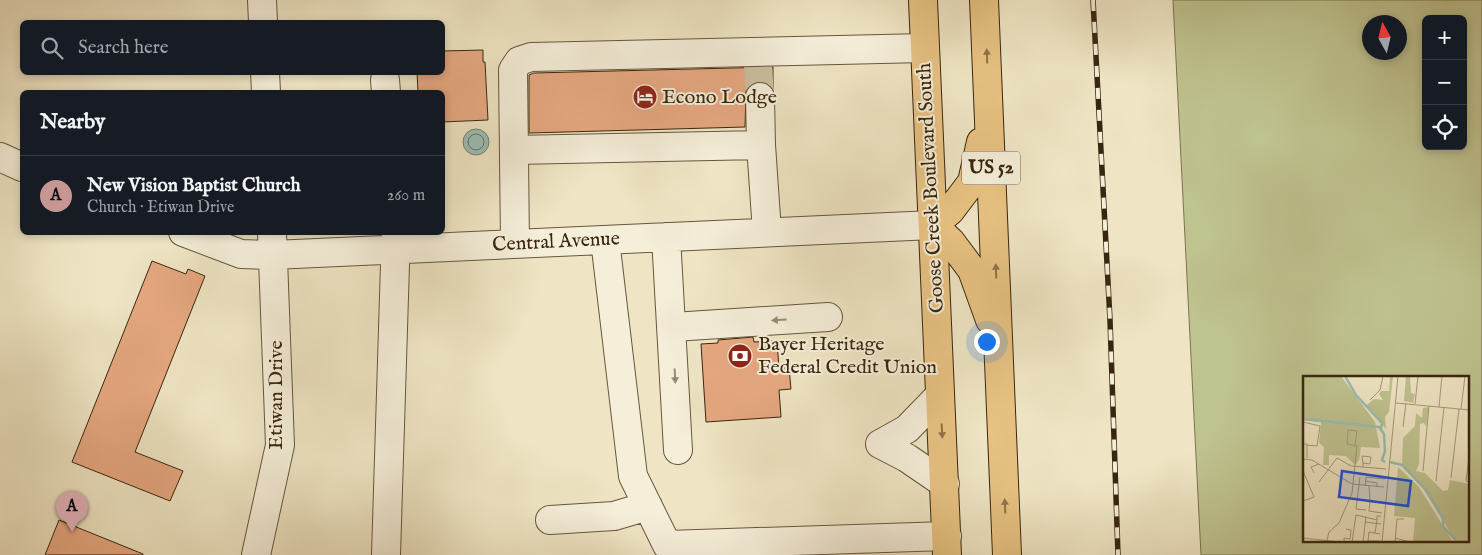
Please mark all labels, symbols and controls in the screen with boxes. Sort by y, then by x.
north arrow [1362,15,1407,60]
map controls [1422,15,1467,150]
button: + [1422,15,1467,60]
search box [20,20,445,75]
icon: search [38,34,66,62]
text: Search here [78,36,169,60]
one-way arrow [982,48,990,64]
button: − [1422,60,1467,105]
street label: Goose Creek Boulevard South [912,62,950,314]
hotel icon: Econo Lodge [632,84,658,110]
place label: Econo Lodge [662,85,777,110]
button: locate [1422,105,1467,150]
text: Nearby [40,109,105,136]
road number: US 52 [962,152,1020,184]
text: New Vision Baptist Church [87,174,301,198]
text: A [51,186,61,206]
text: 260 m [387,186,425,206]
text: Church · Etiwan Drive [87,198,234,218]
street label: Central Avenue [491,226,621,258]
one-way arrow [991,262,999,278]
one-way arrow [771,317,787,325]
your location [974,329,1000,355]
place label: Bayer Heritage Federal Credit Union [758,332,937,380]
street label: Etiwan Drive [264,340,289,450]
bank icon: Bayer Heritage Federal Credit Union [727,343,753,369]
one-way arrow [671,368,679,384]
inset map [1303,376,1470,542]
one-way arrow [939,423,947,439]
pin: A [56,491,88,532]
one-way arrow [1001,498,1009,514]

